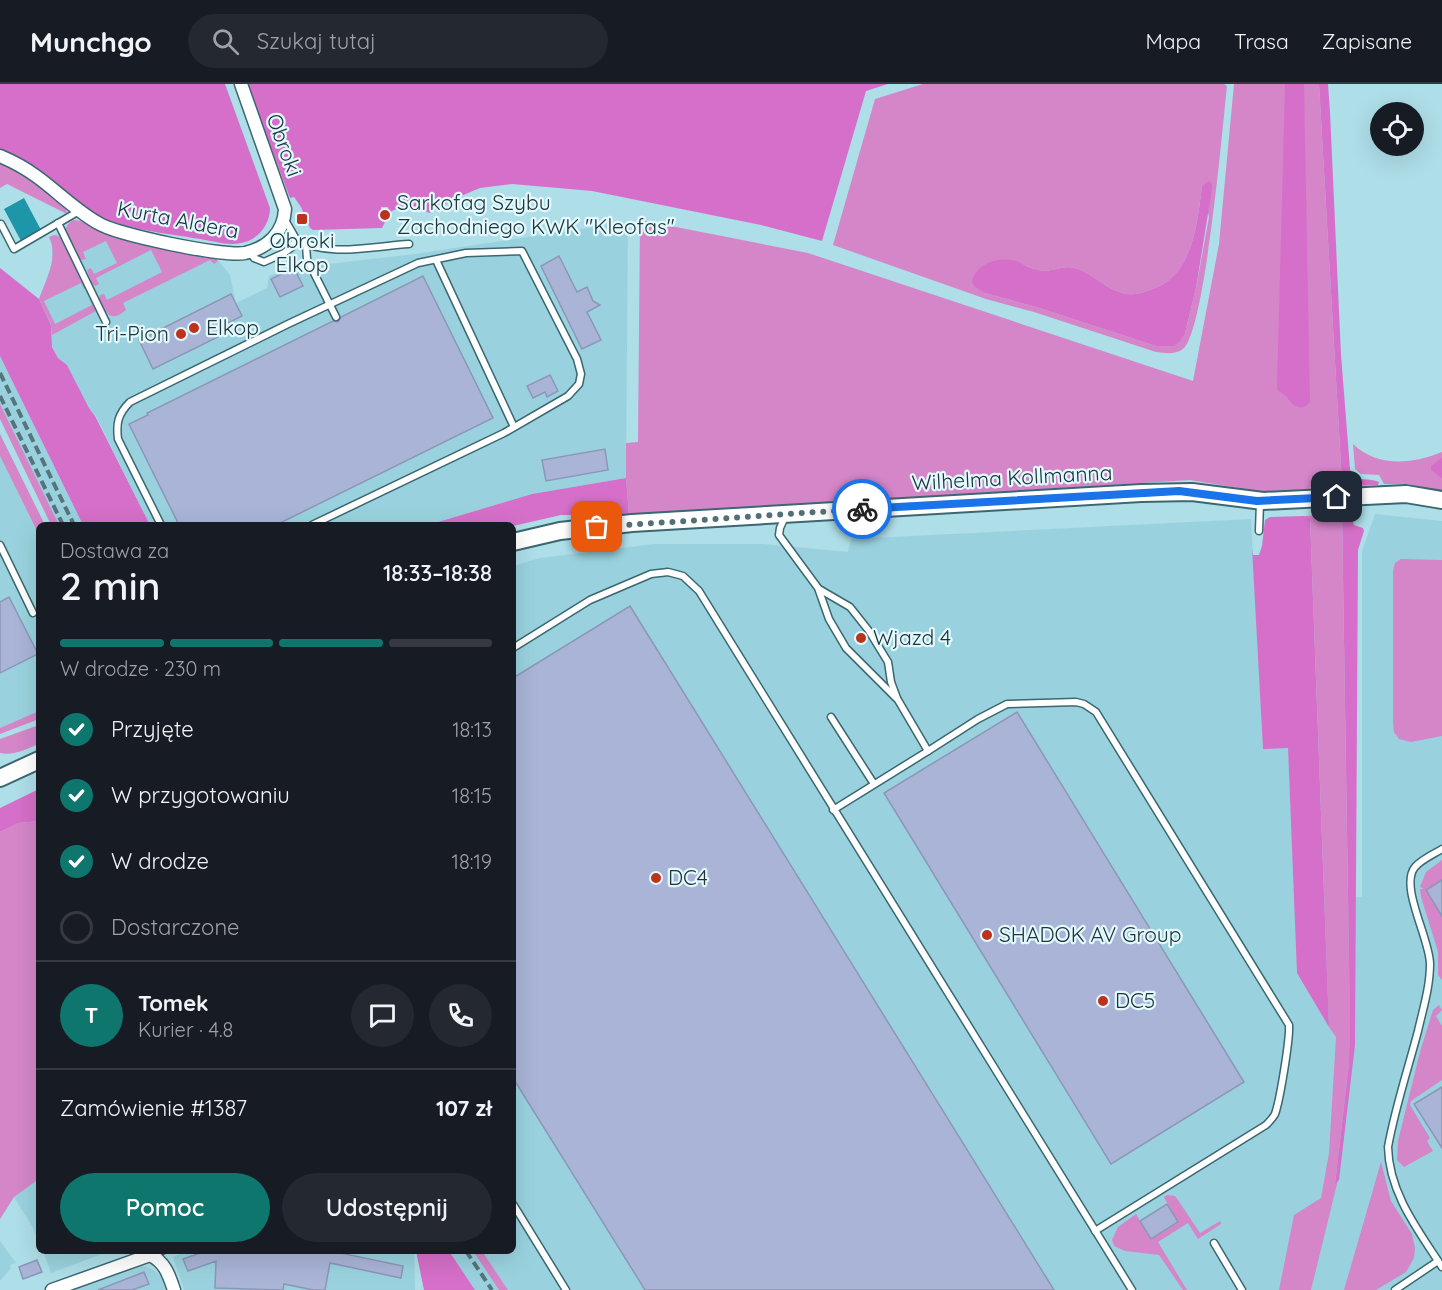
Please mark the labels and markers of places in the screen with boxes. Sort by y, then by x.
place label: Sarkofag Szybu Zachodniego KWK "Kleofas" [397,189,675,239]
marker: Sarkofag Szybu Zachodniego KWK "Kleofas" [378,208,392,222]
marker: Obroki Elkop [295,212,309,226]
place label: Obroki Elkop [270,227,334,277]
place label: Elkop [206,314,259,340]
place label: Tri-Pion [95,320,169,346]
marker: Elkop [187,321,201,335]
marker: Tri-Pion [174,327,188,341]
pin [1311,471,1362,522]
pin [571,501,622,552]
place label: Wjazd 4 [873,624,951,650]
marker: Wjazd 4 [854,631,868,645]
place label: DC4 [668,864,708,890]
marker: DC4 [649,871,663,885]
place label: SHADOK AV Group [999,921,1182,947]
marker: SHADOK AV Group [980,928,994,942]
place label: DC5 [1115,987,1155,1013]
marker: DC5 [1096,994,1110,1008]

